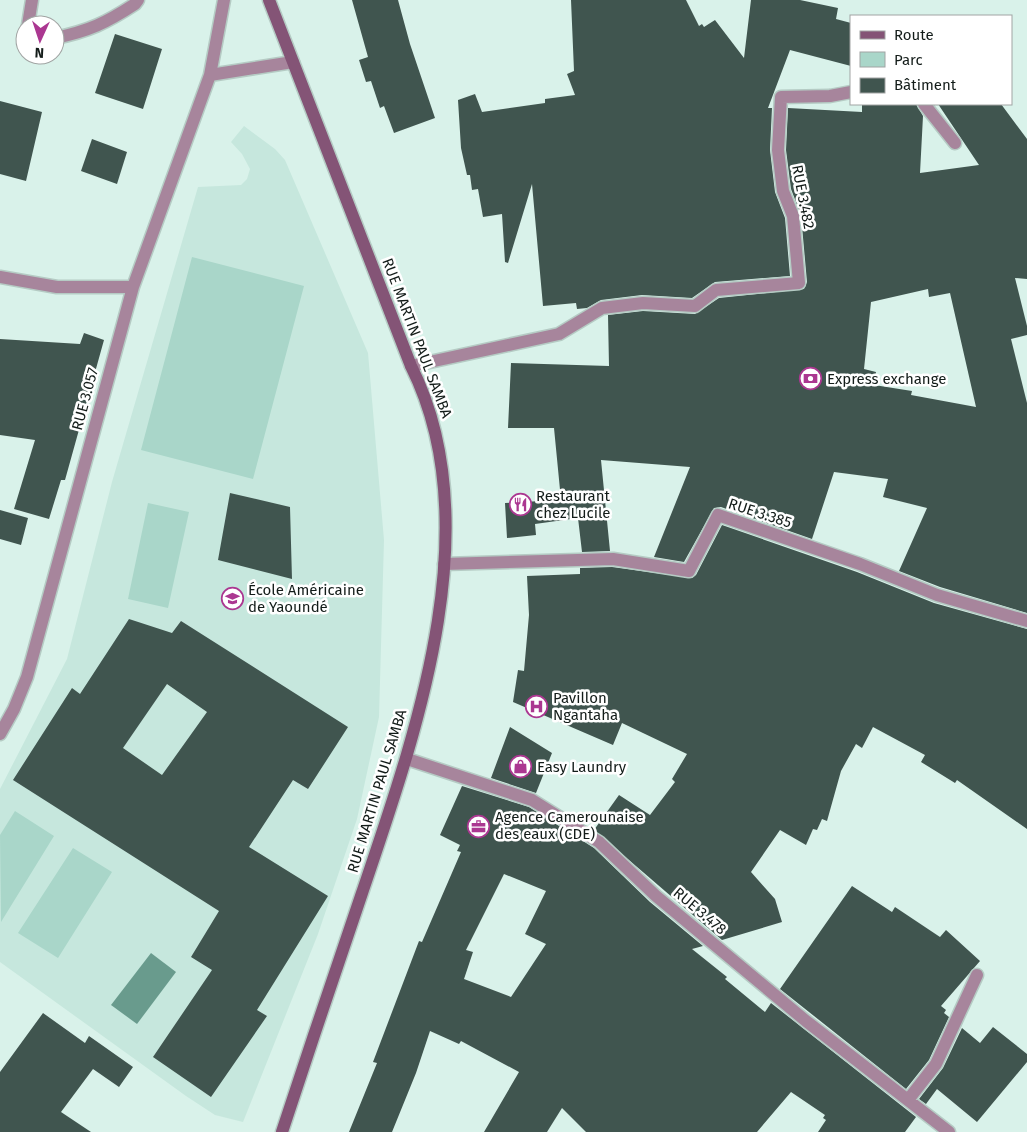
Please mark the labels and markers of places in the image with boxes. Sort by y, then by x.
bank icon: Express exchange [799,367,823,391]
place label: Express exchange [827,370,946,388]
place label: Restaurant chez Lucile [536,487,610,522]
restaurant icon: Restaurant chez Lucile [508,493,532,517]
place label: École Américaine de Yaoundé [248,581,364,616]
school or university icon: École Américaine de Yaoundé [220,587,244,611]
place label: Pavillon Ngantaha [553,689,618,724]
hospital icon: Pavillon Ngantaha [525,695,549,719]
shop icon: Easy Laundry [509,755,533,779]
place label: Easy Laundry [537,758,627,776]
place label: Agence Camerounaise des eaux (CDE) [495,808,644,843]
office icon: Agence Camerounaise des eaux (CDE) [467,814,491,838]

